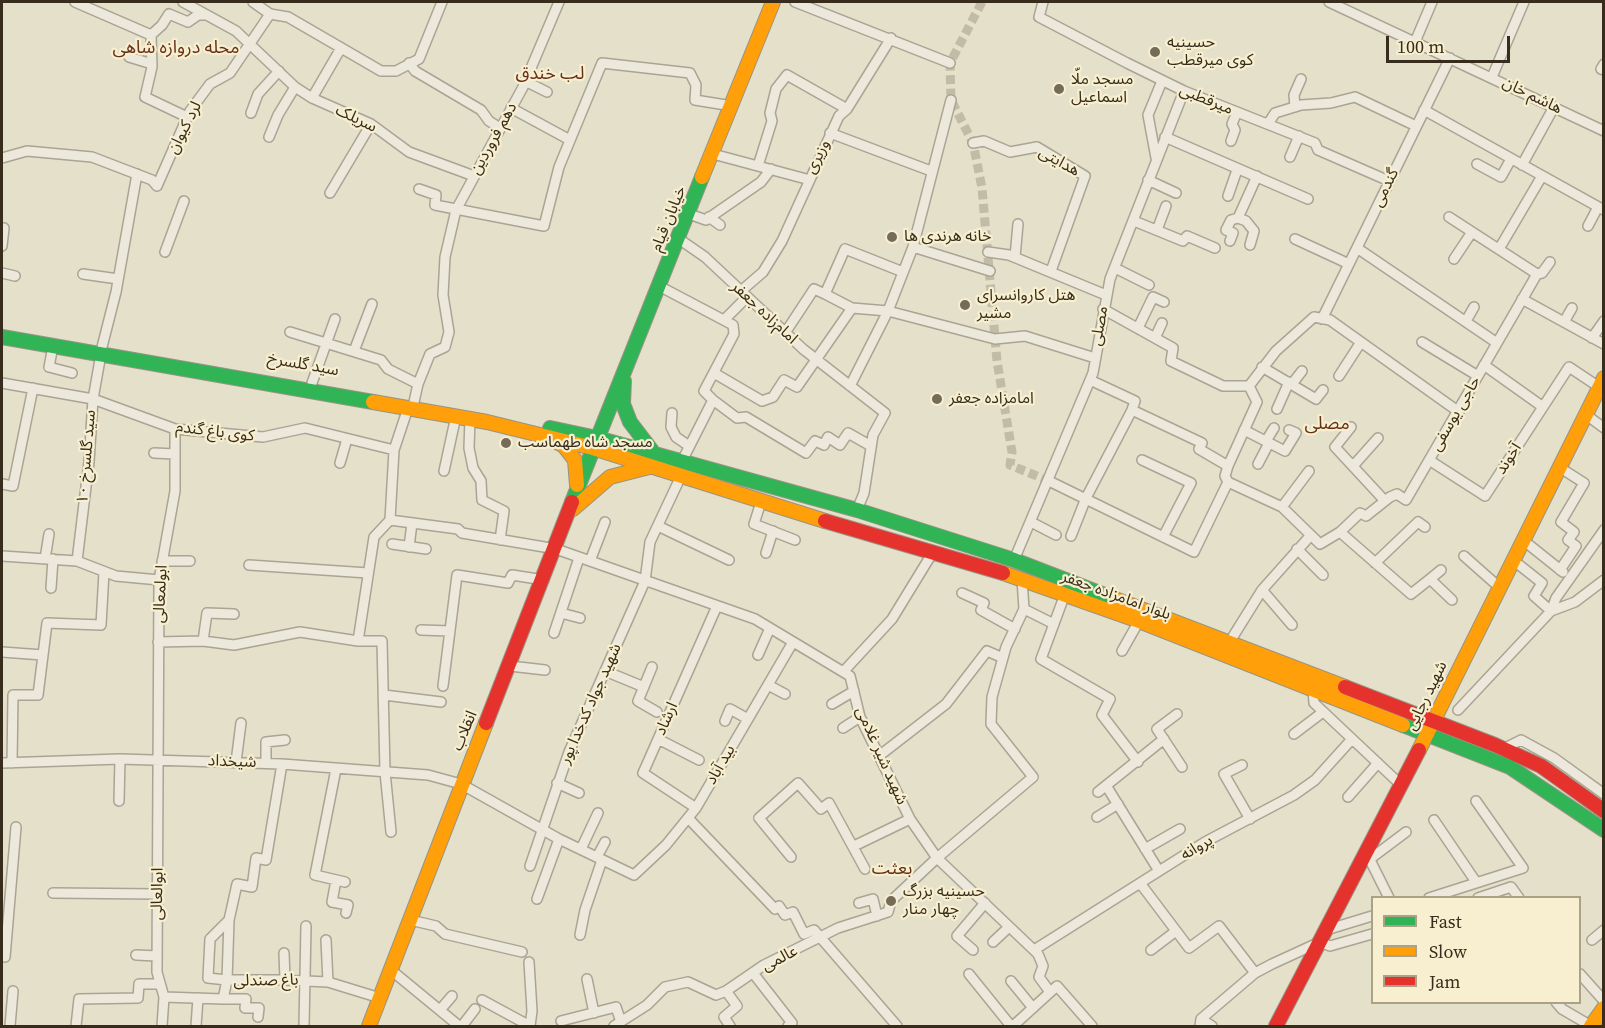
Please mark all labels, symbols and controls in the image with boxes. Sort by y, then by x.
scale bar [1389,24,1514,62]
place label: حسینیه کوی میرقطب [1167,33,1253,71]
text: 100 m [1397,34,1444,59]
district label: محله دروازه شاهی [112,37,240,59]
marker: حسینیه کوی میرقطب [1148,45,1162,59]
district label: لب خندق [516,63,584,85]
place label: مسجد ملّا اسماعیل [1071,70,1133,108]
street label: هاشم خان [1499,73,1565,119]
street label: میرقطبی [1176,81,1236,119]
marker: مسجد ملّا اسماعیل [1052,82,1066,96]
street label: لرد کیوان [164,99,206,157]
street label: دهم فروردین [466,100,522,178]
street label: سریلک [332,101,380,137]
street label: وزیری [801,137,835,177]
street label: هدایتی [1035,143,1083,181]
street label: گندمی [1368,165,1404,211]
street label: خیابان قیام [647,183,691,255]
place label: خانه هرندی ها [904,227,991,247]
marker: خانه هرندی ها [885,230,899,244]
street label: امام‌زاده جعفر [727,277,801,349]
place label: هتل کاروانسرای مشیر [977,286,1075,324]
marker: هتل کاروانسرای مشیر [958,298,972,312]
street label: مصلی [1087,305,1113,347]
street label: سید گلسرخ [266,349,340,381]
street label: حاجی یوسفی [1427,373,1485,455]
place label: امامزاده جعفر [949,389,1034,409]
marker: امامزاده جعفر [930,392,944,406]
street label: سید گلسرخ ۱۰ [73,409,101,505]
district label: مصلی [1304,413,1350,435]
street label: کوی باغ گندم [175,418,255,446]
place label: مسجد شاه طهماسب [518,433,653,453]
marker: مسجد شاه طهماسب [499,436,513,450]
street label: آخوند [1492,440,1526,478]
street label: ابولمعالی [150,565,172,623]
street label: بلوار امامزاده جعفر [1059,567,1173,625]
street label: شهید جواد کدخدا پور [556,641,626,767]
street label: شهید رجایی [1402,658,1452,734]
street label: ارشاد [651,700,683,738]
street label: شهید شیر غلامی [851,704,911,808]
street label: انقلاب [448,708,482,754]
street label: بید آباد [702,742,740,788]
street label: شیخداد [207,752,257,772]
street label: پروانه [1177,831,1217,865]
district label: بعثت [872,858,912,880]
street label: ابوالعالی [148,868,168,920]
place label: حسینیه بزرگ چهار منار [903,882,985,920]
marker: حسینیه بزرگ چهار منار [884,894,898,908]
legend [1371,896,1581,1004]
text: Fast [1429,909,1462,934]
text: Slow [1429,939,1467,964]
street label: عالمی [759,942,801,976]
text: Jam [1429,969,1461,994]
street label: باغ صندلی [233,971,299,991]

